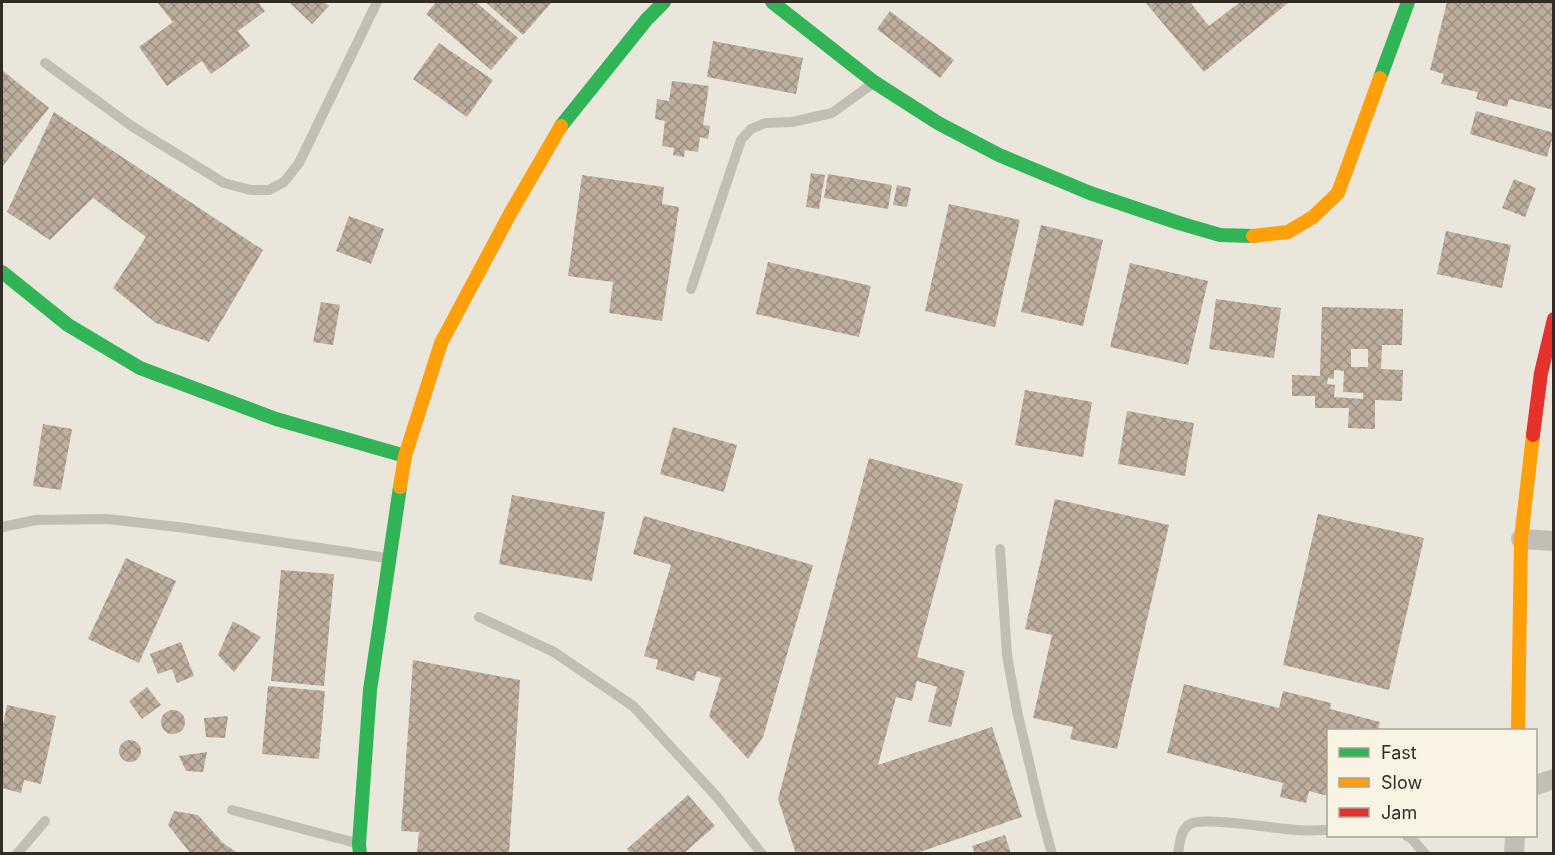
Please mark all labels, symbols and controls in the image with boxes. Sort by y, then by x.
legend [1327,729,1537,837]
text: Fast [1381,742,1417,763]
text: Slow [1381,772,1422,793]
text: Jam [1381,802,1417,823]

